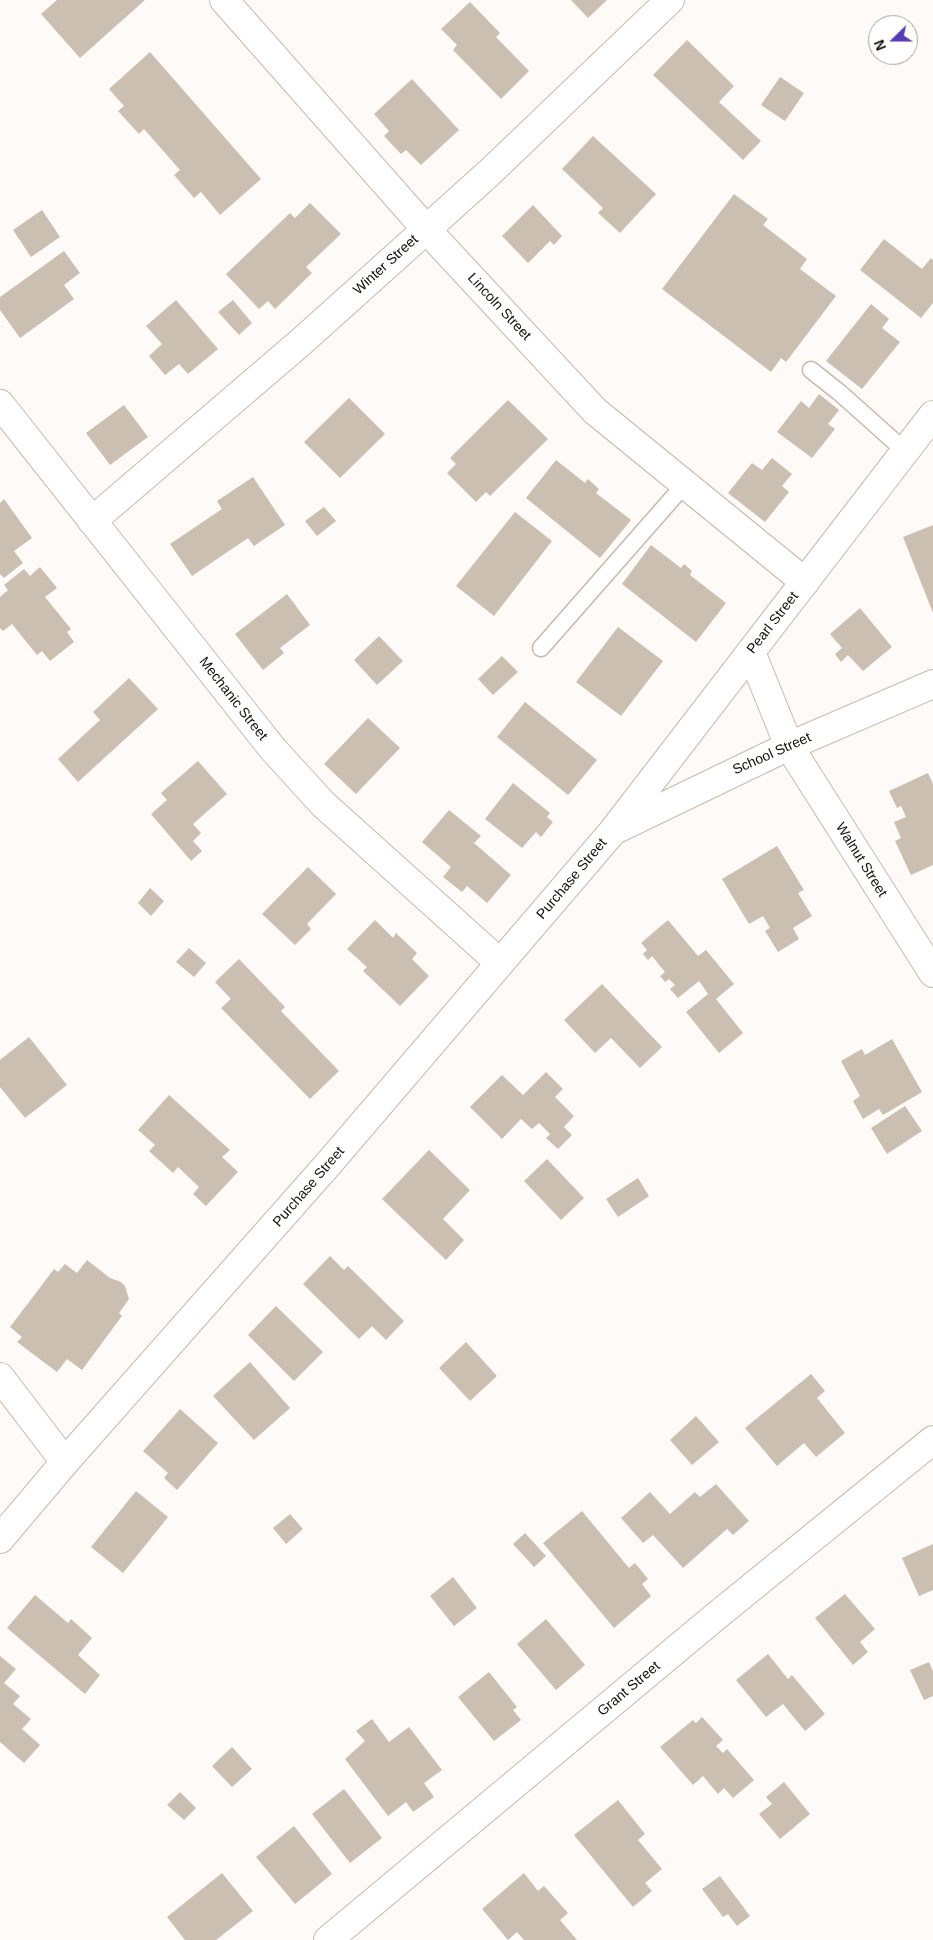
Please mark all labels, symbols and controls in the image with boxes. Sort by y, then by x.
north arrow [868,15,918,65]
text: N [871,38,889,53]
street label: Winter Street [350,231,422,299]
street label: Lincoln Street [464,270,534,344]
street label: Pearl Street [744,589,802,657]
street label: Mechanic Street [195,654,271,744]
street label: School Street [730,729,814,779]
street label: Walnut Street [832,820,890,900]
street label: Purchase Street [533,835,611,923]
street label: Purchase Street [270,1144,348,1230]
street label: Grant Street [594,1658,664,1720]

